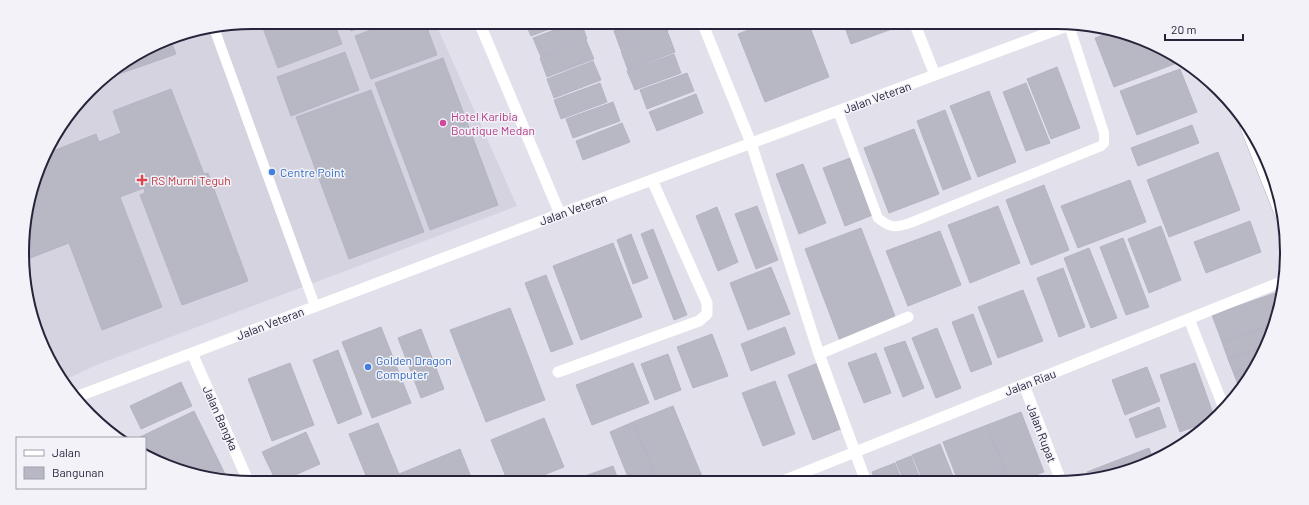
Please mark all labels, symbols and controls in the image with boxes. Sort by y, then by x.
scale bar [1165,16,1243,42]
text: 20 m [1171,22,1197,36]
street label: Jalan Veteran [841,78,913,116]
place label: Hotel Karibia Boutique Medan [451,109,535,137]
marker: Hotel Karibia Boutique Medan [438,118,448,128]
place label: Centre Point [280,165,345,179]
marker: Centre Point [267,167,277,177]
place label: RS Murni Teguh [151,173,231,187]
marker: RS Murni Teguh [136,174,148,186]
street label: Jalan Veteran [537,190,609,228]
street label: Jalan Veteran [234,304,306,342]
place label: Golden Dragon Computer [376,353,452,381]
marker: Golden Dragon Computer [363,362,373,372]
street label: Jalan Riau [1002,366,1058,398]
street label: Jalan Bangka [201,383,241,453]
street label: Jalan Rupat [1024,402,1060,464]
legend [16,437,146,489]
text: Jalan [52,445,80,459]
text: Bangunan [52,465,104,479]

